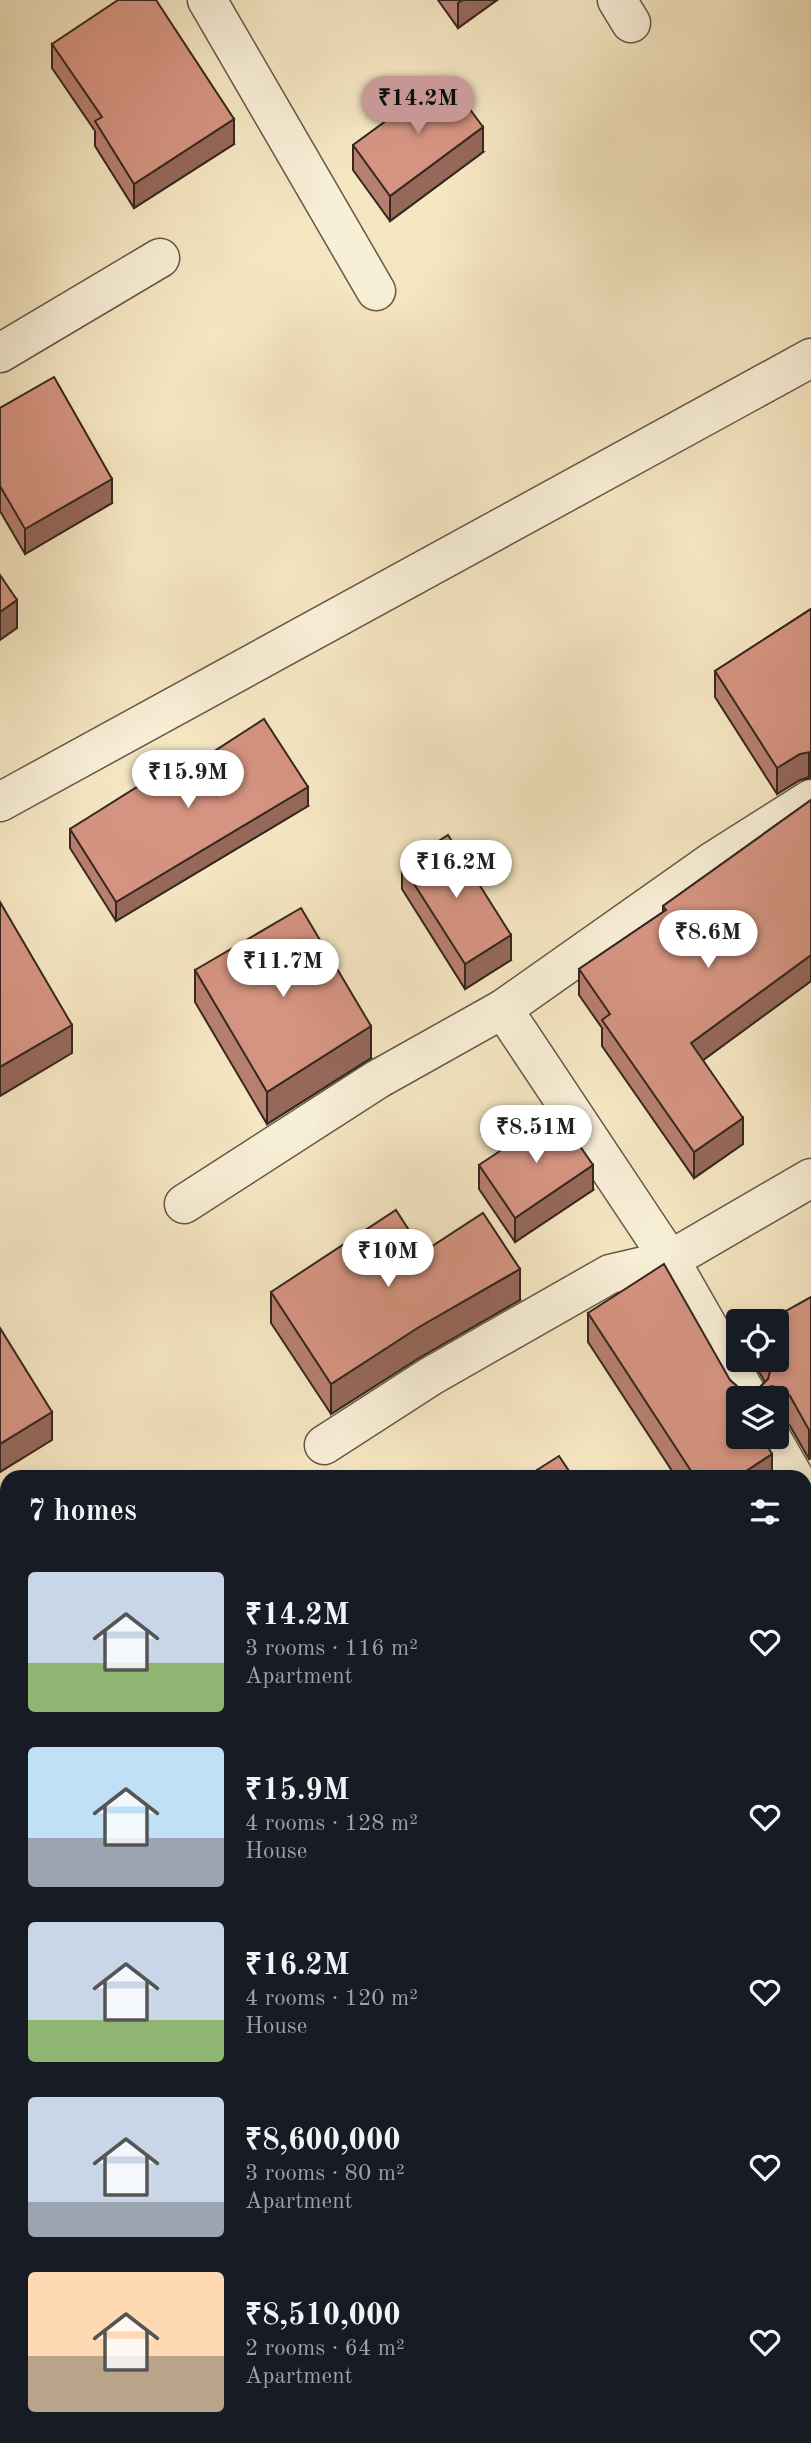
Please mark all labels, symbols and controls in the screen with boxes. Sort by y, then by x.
pin: ₹14.2M [361,76,475,136]
text: ₹14.2M [378,87,458,110]
pin: ₹15.9M [131,750,245,810]
text: ₹15.9M [148,761,228,784]
pin: ₹16.2M [399,841,513,900]
text: ₹16.2M [416,851,496,874]
pin: ₹8.6M [659,911,757,970]
text: ₹8.6M [675,921,741,944]
pin: ₹11.7M [226,940,340,999]
text: ₹11.7M [243,950,323,973]
pin: ₹8.51M [479,1106,593,1165]
text: ₹8.51M [496,1116,576,1139]
pin: ₹10M [347,1230,429,1289]
text: ₹10M [358,1240,418,1263]
map controls [726,1309,789,1449]
button: locate [726,1309,789,1372]
button: layers [726,1386,789,1449]
icon: filters [746,1493,784,1531]
text: 7 homes [28,1497,137,1527]
icon: home [84,1600,168,1684]
text: ₹14.2M [245,1601,349,1631]
icon: heart [746,1623,784,1661]
text: 3 rooms · 116 m² [245,1637,418,1660]
text: Apartment [245,1665,353,1688]
icon: home [84,1775,168,1859]
text: ₹15.9M [245,1776,349,1806]
icon: heart [746,1798,784,1836]
text: 4 rooms · 128 m² [245,1812,418,1835]
text: House [245,1840,307,1863]
icon: home [84,1950,168,2034]
text: ₹16.2M [245,1951,349,1981]
icon: heart [746,1973,784,2011]
text: 4 rooms · 120 m² [245,1987,418,2010]
text: House [245,2015,307,2038]
icon: home [84,2125,168,2209]
text: ₹8,600,000 [245,2126,401,2156]
icon: heart [746,2148,784,2186]
text: 3 rooms · 80 m² [245,2162,405,2185]
text: Apartment [245,2190,353,2213]
icon: home [84,2300,168,2384]
text: ₹8,510,000 [245,2301,401,2331]
icon: heart [746,2323,784,2361]
text: 2 rooms · 64 m² [245,2337,405,2360]
text: Apartment [245,2365,353,2388]

